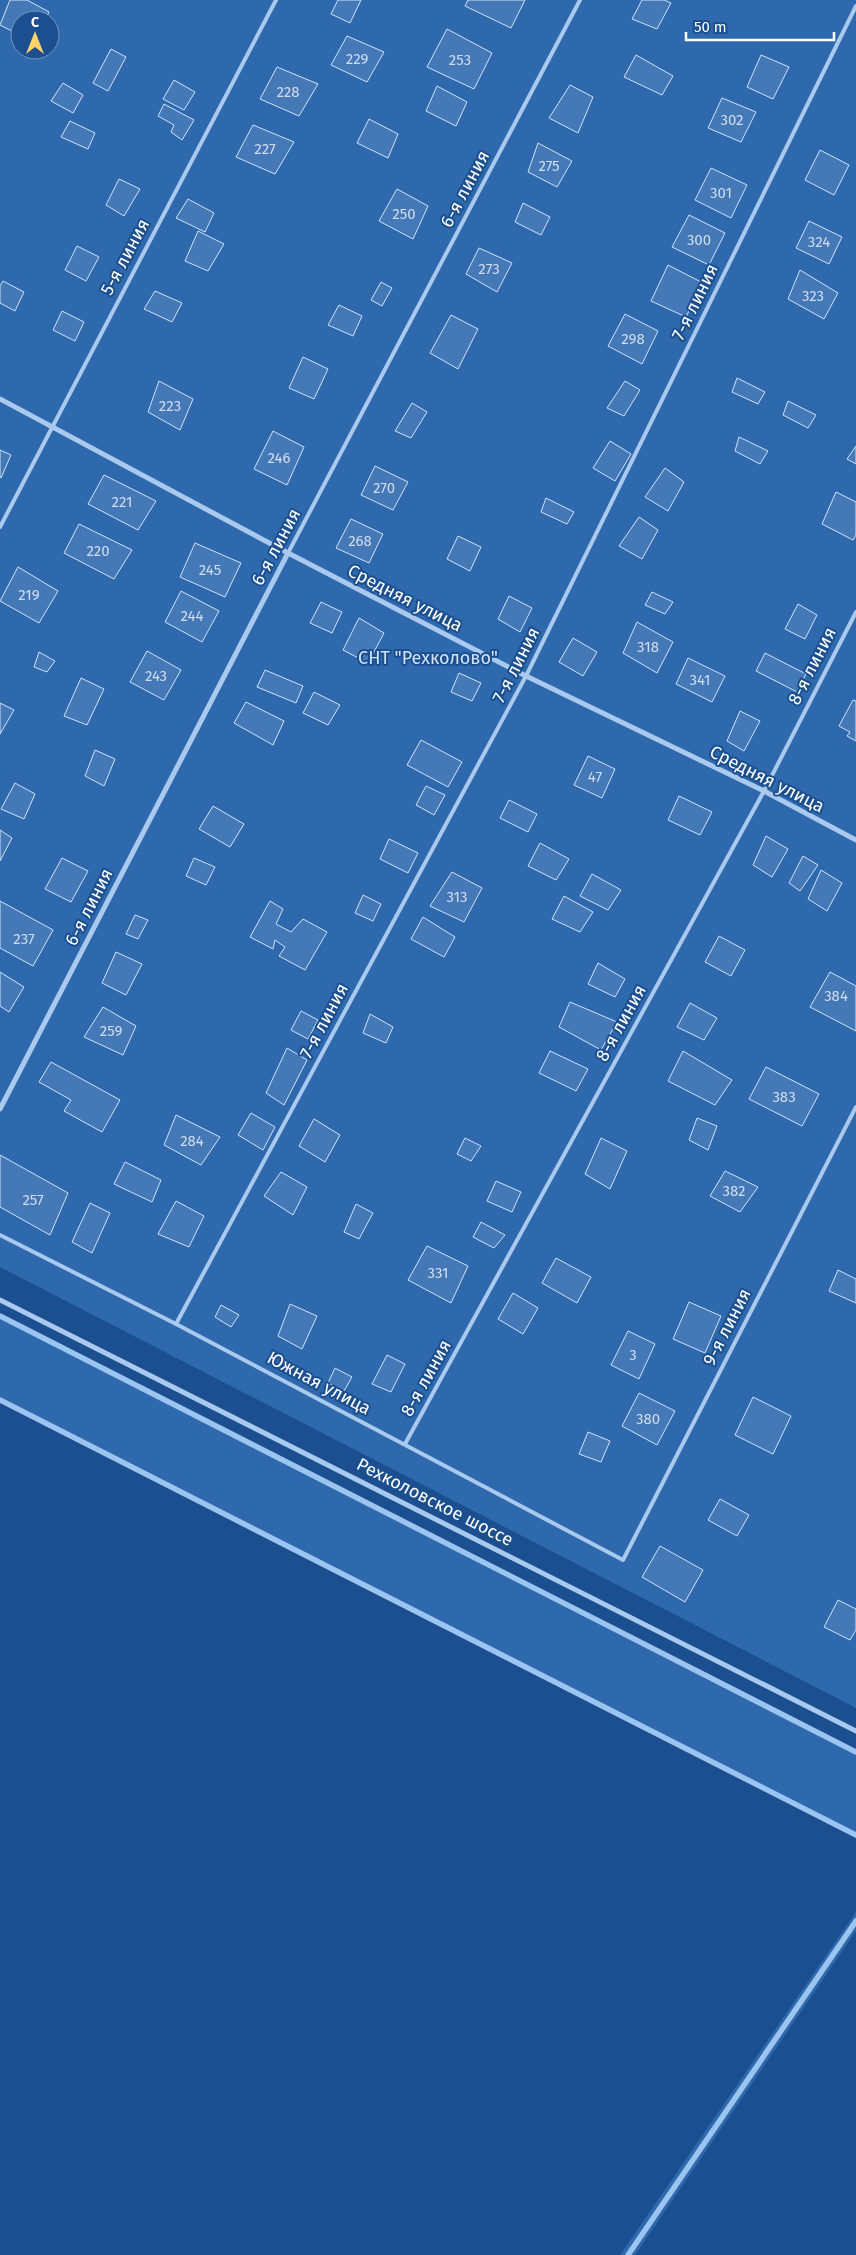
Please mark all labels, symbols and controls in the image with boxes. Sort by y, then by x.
north arrow [10,10,60,60]
scale bar [686,10,834,42]
text: С [31,14,39,31]
text: 50 m [694,18,727,36]
house number: 229 [346,50,368,68]
house number: 253 [449,51,471,69]
house number: 228 [276,83,300,101]
house number: 302 [720,111,744,129]
house number: 227 [254,140,276,158]
street label: 6-я линия [436,147,494,231]
house number: 275 [538,157,560,175]
house number: 301 [710,184,732,202]
house number: 250 [392,205,416,223]
street label: 5-я линия [96,215,154,299]
house number: 300 [687,231,711,249]
house number: 324 [808,233,830,251]
house number: 273 [478,260,500,278]
street label: 7-я линия [667,260,723,344]
house number: 323 [802,287,824,305]
house number: 298 [621,330,645,348]
house number: 223 [159,397,181,415]
house number: 246 [268,449,291,467]
house number: 270 [373,479,395,497]
house number: 221 [112,493,132,511]
street label: 6-я линия [247,505,305,589]
house number: 268 [348,532,372,550]
house number: 220 [86,542,110,560]
street label: Средняя улица [344,560,466,636]
house number: 245 [199,561,221,579]
house number: 219 [18,586,40,604]
house number: 244 [181,607,204,625]
street label: 7-я линия [488,623,544,707]
street label: 8-я линия [783,624,841,708]
house number: 318 [637,638,659,656]
park label: СНТ "Рехколово" [358,647,498,669]
house number: 243 [145,667,167,685]
house number: 341 [689,671,711,689]
street label: Средняя улица [706,741,828,817]
house number: 47 [588,768,602,786]
street label: 6-я линия [60,865,118,949]
house number: 313 [446,888,468,906]
house number: 237 [13,930,35,948]
street label: 7-я линия [295,980,353,1062]
street label: 8-я линия [591,981,651,1065]
house number: 384 [824,987,848,1005]
house number: 259 [100,1022,122,1040]
house number: 383 [772,1088,796,1106]
house number: 284 [180,1132,204,1150]
house number: 382 [722,1182,746,1200]
house number: 257 [22,1191,44,1209]
house number: 331 [427,1264,449,1282]
street label: 9-я линия [698,1285,756,1369]
street label: 8-я линия [396,1336,456,1420]
street label: Южная улица [263,1346,375,1420]
house number: 3 [629,1346,637,1364]
house number: 380 [636,1410,660,1428]
street label: Рехколовское шоссе [353,1453,517,1551]

